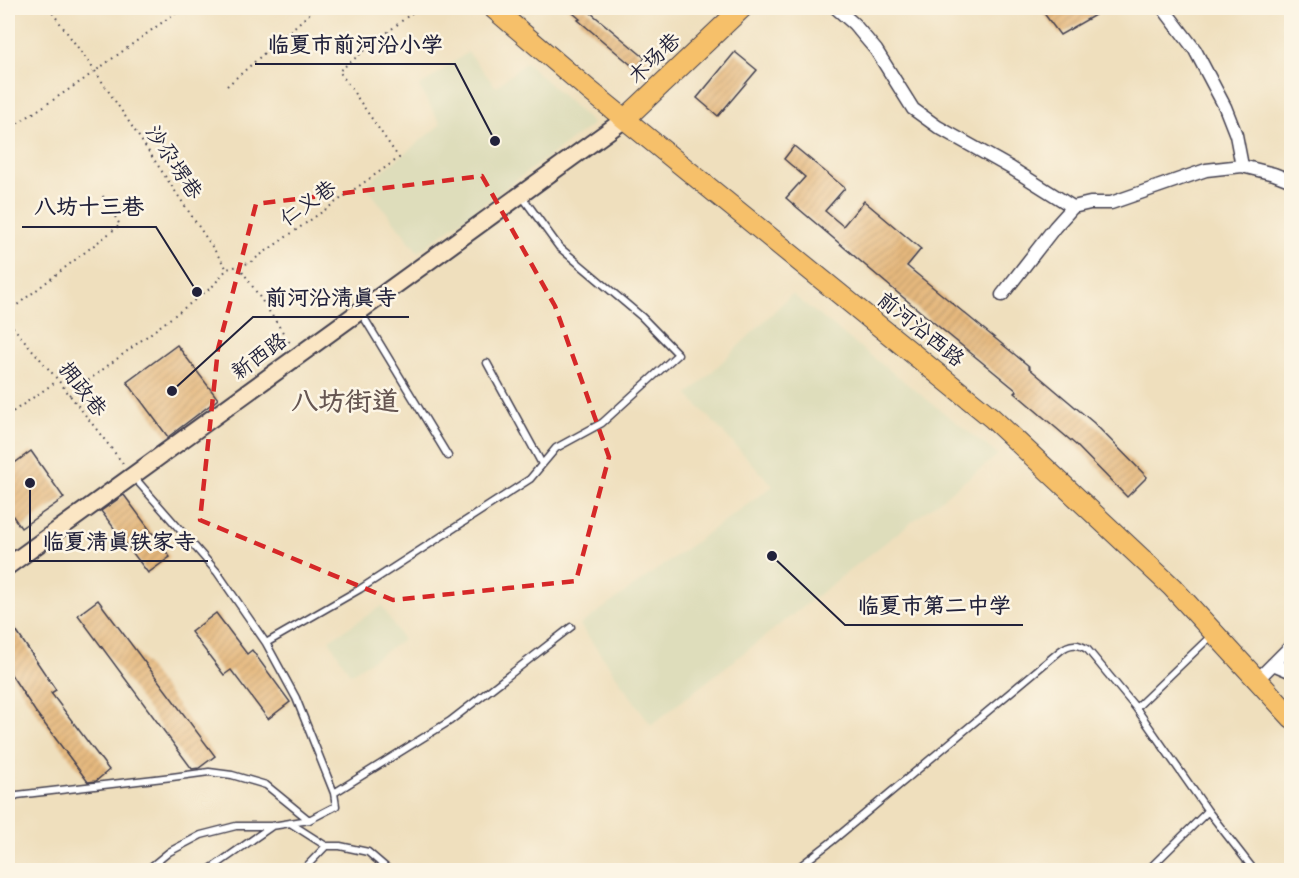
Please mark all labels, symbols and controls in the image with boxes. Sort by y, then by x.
callout: 临夏市前河沿小学 [255,24,455,64]
street label: 木场巷 [621,25,689,93]
text: 临夏市前河沿小学 [267,29,443,64]
street label: 沙尕塄巷 [136,119,210,207]
street label: 仁义巷 [274,173,344,236]
callout: 八坊十三巷 [22,187,156,227]
text: 八坊十三巷 [34,191,145,226]
callout: 前河沿清真寺 [253,277,409,317]
text: 前河沿清真寺 [265,282,397,317]
street label: 前河沿西路 [869,284,971,376]
street label: 新西路 [225,325,295,389]
street label: 拥政巷 [49,355,114,425]
district label: 八坊街道 [291,381,399,424]
callout: 临夏清真铁家寺 [30,521,208,561]
text: 临夏清真铁家寺 [42,526,196,561]
callout: 临夏市第二中学 [845,585,1023,625]
text: 临夏市第二中学 [857,590,1011,625]

